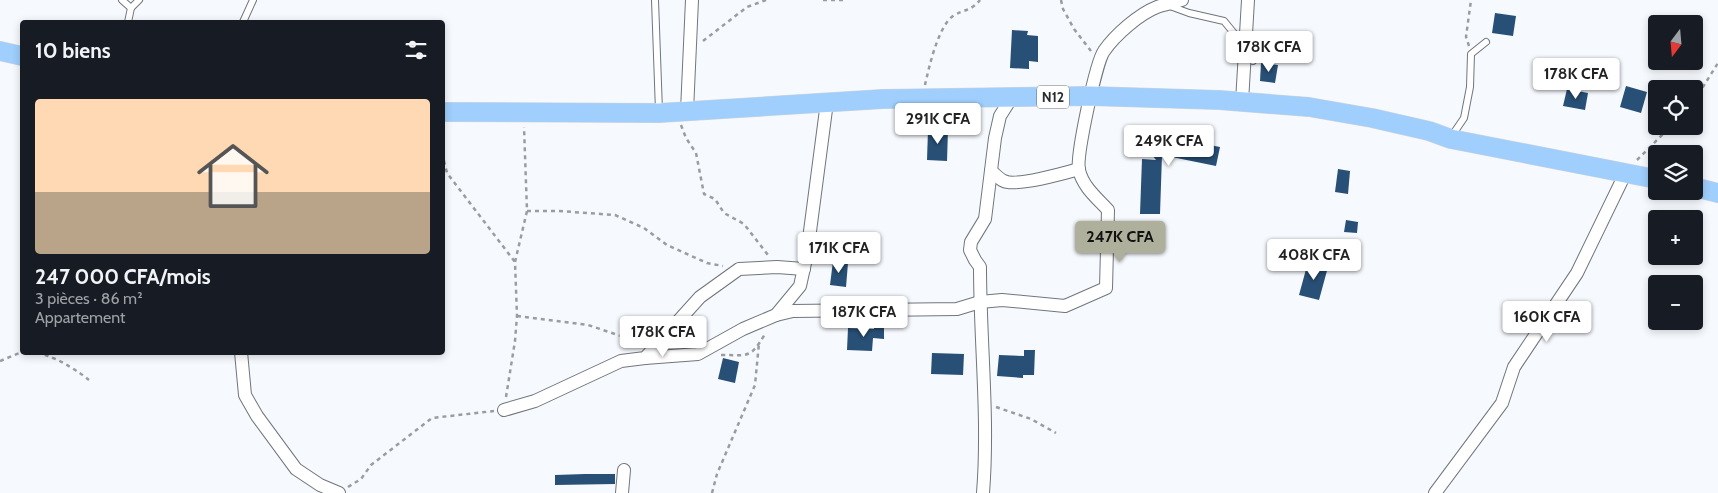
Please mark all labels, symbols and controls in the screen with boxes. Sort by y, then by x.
north arrow [1648,15,1702,70]
map controls [1648,15,1703,330]
pin: 178K CFA [1217,30,1321,73]
icon: filters [402,36,430,64]
text: 178K CFA [1237,37,1301,56]
text: 10 biens [35,38,111,63]
pin: 178K CFA [1524,58,1628,100]
text: 178K CFA [1544,64,1608,83]
button: locate [1648,80,1703,135]
road number: N12 [1037,85,1069,108]
pin: 291K CFA [886,102,990,145]
text: 291K CFA [906,109,970,128]
pin: 249K CFA [1117,124,1221,167]
icon: home [188,131,278,221]
text: 249K CFA [1135,131,1203,150]
button: layers [1648,145,1703,200]
button: + [1648,210,1703,265]
pin: 247K CFA [1068,220,1172,263]
text: 247K CFA [1086,227,1154,246]
pin: 171K CFA [787,232,891,274]
text: 171K CFA [809,238,869,257]
pin: 408K CFA [1262,238,1366,281]
text: 408K CFA [1278,245,1350,264]
text: 247 000 CFA/mois [35,264,211,289]
button: − [1648,275,1703,330]
text: 3 pièces · 86 m² [35,289,142,308]
pin: 187K CFA [812,296,916,338]
pin: 160K CFA [1495,300,1599,343]
text: 187K CFA [832,302,896,321]
text: 160K CFA [1513,307,1581,326]
text: Appartement [35,308,125,327]
pin: 178K CFA [611,316,715,358]
text: 178K CFA [631,322,695,341]

